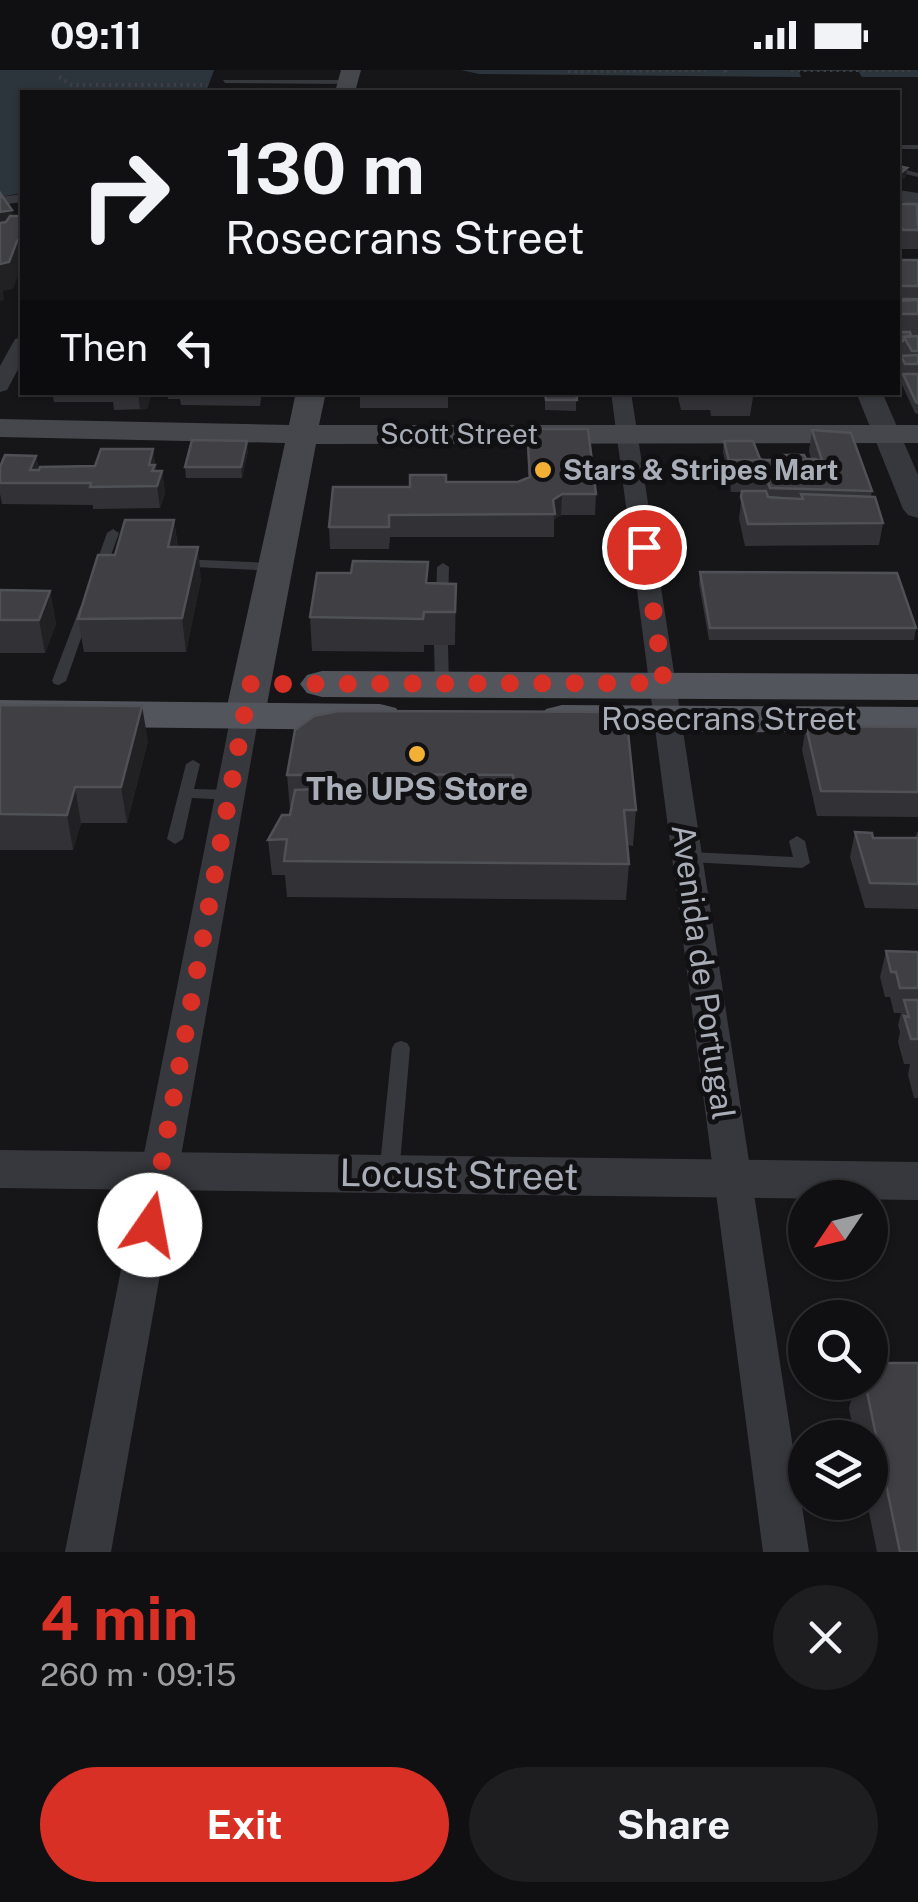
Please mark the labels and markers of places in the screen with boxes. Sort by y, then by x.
place label: Stars & Stripes Mart [563,453,838,486]
marker: Stars & Stripes Mart [532,459,554,481]
pin [602,505,687,590]
marker: The UPS Store [406,743,428,765]
place label: The UPS Store [306,770,528,807]

